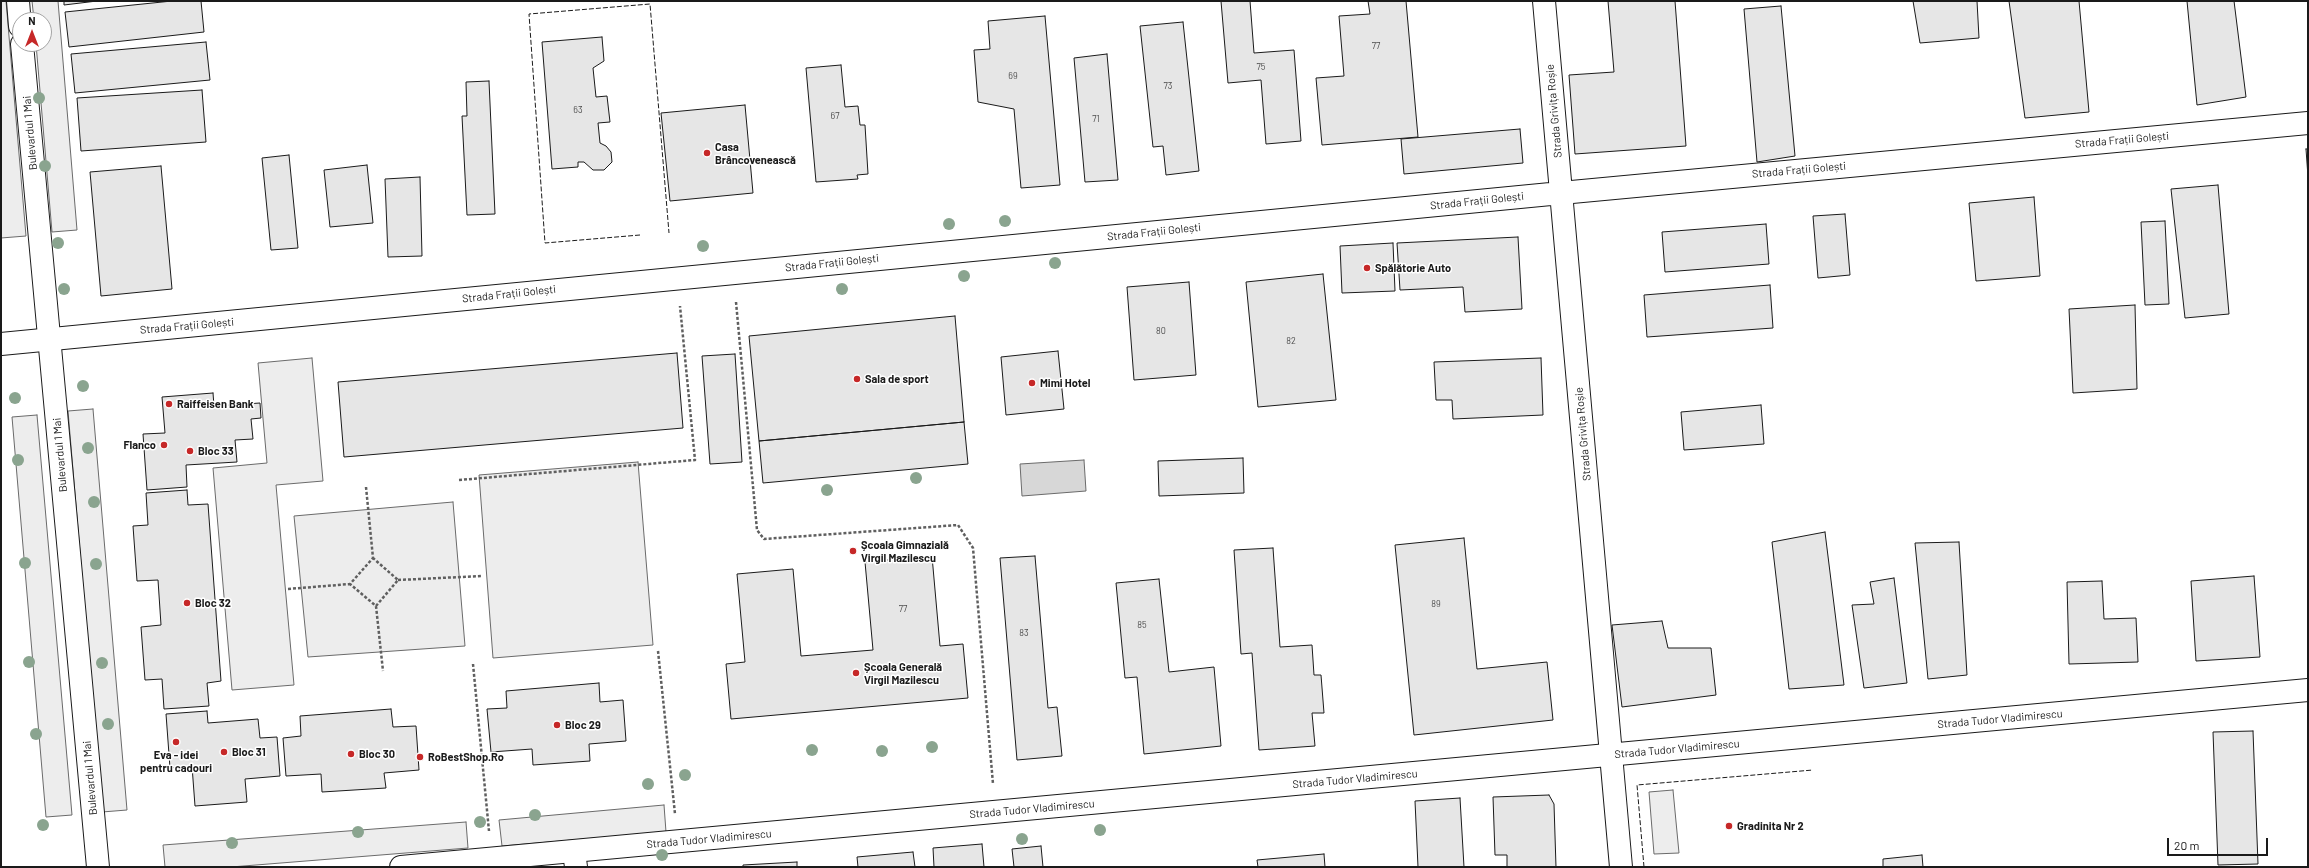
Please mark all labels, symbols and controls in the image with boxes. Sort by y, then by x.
north arrow [12,12,52,52]
text: N [28,14,36,27]
house number: 77 [1372,41,1380,51]
house number: 75 [1257,62,1265,72]
street label: Strada Grivița Roșie [1543,64,1565,158]
house number: 69 [1008,71,1018,81]
house number: 73 [1164,81,1172,91]
street label: Bulevardul 1 Mai [20,95,40,171]
house number: 63 [573,105,583,115]
house number: 67 [831,111,839,121]
house number: 71 [1092,114,1100,124]
street label: Strada Frații Golești [2074,129,2170,151]
place label: Casa Brâncovenească [715,140,796,166]
marker: Casa Brâncovenească [702,148,712,158]
street label: Strada Frații Golești [1751,159,1847,181]
street label: Strada Frații Golești [1429,189,1525,213]
street label: Strada Frații Golești [1106,220,1202,244]
street label: Strada Frații Golești [784,251,880,275]
place label: Spălătorie Auto [1375,261,1451,275]
marker: Spălătorie Auto [1362,263,1372,273]
street label: Strada Frații Golești [461,282,557,306]
street label: Strada Frații Golești [139,315,235,337]
house number: 80 [1156,326,1166,336]
house number: 82 [1286,336,1296,346]
place label: Sala de sport [865,372,929,386]
marker: Sala de sport [852,374,862,384]
place label: Mimi Hotel [1040,376,1091,390]
marker: Mimi Hotel [1027,378,1037,388]
street label: Strada Grivița Roșie [1572,387,1594,481]
place label: Raiffeisen Bank [177,397,254,411]
marker: Raiffeisen Bank [164,399,174,409]
street label: Bulevardul 1 Mai [50,417,70,493]
place label: Flanco [123,438,156,452]
marker: Flanco [159,440,169,450]
place label: Bloc 33 [198,444,234,458]
marker: Bloc 33 [185,446,195,456]
place label: Școala Gimnazială Virgil Mazilescu [861,538,949,564]
marker: Școala Gimnazială Virgil Mazilescu [848,546,858,556]
place label: Bloc 32 [195,596,231,610]
marker: Bloc 32 [182,598,192,608]
house number: 89 [1431,599,1441,609]
house number: 77 [899,604,907,614]
house number: 85 [1137,620,1147,630]
house number: 83 [1019,628,1029,638]
place label: Școala Generală Virgil Mazilescu [864,660,942,686]
marker: Școala Generală Virgil Mazilescu [851,668,861,678]
street label: Strada Tudor Vladimirescu [1937,707,2063,731]
place label: Bloc 29 [565,718,601,732]
marker: Bloc 29 [552,720,562,730]
marker: Eva - idei pentru cadouri [171,737,181,747]
street label: Strada Tudor Vladimirescu [1614,737,1740,761]
street label: Bulevardul 1 Mai [80,740,100,816]
place label: Bloc 31 [232,745,266,759]
marker: Bloc 31 [219,747,229,757]
place label: Bloc 30 [359,747,395,761]
place label: Eva - idei pentru cadouri [140,748,212,774]
marker: Bloc 30 [346,749,356,759]
place label: RoBestShop.Ro [428,750,504,764]
marker: RoBestShop.Ro [415,752,425,762]
street label: Strada Tudor Vladimirescu [1292,767,1418,791]
street label: Strada Tudor Vladimirescu [969,797,1095,821]
place label: Gradinita Nr 2 [1737,819,1804,833]
marker: Gradinita Nr 2 [1724,821,1734,831]
street label: Strada Tudor Vladimirescu [646,827,772,851]
scale bar [2169,830,2270,856]
text: 20 m [2174,838,2200,852]

